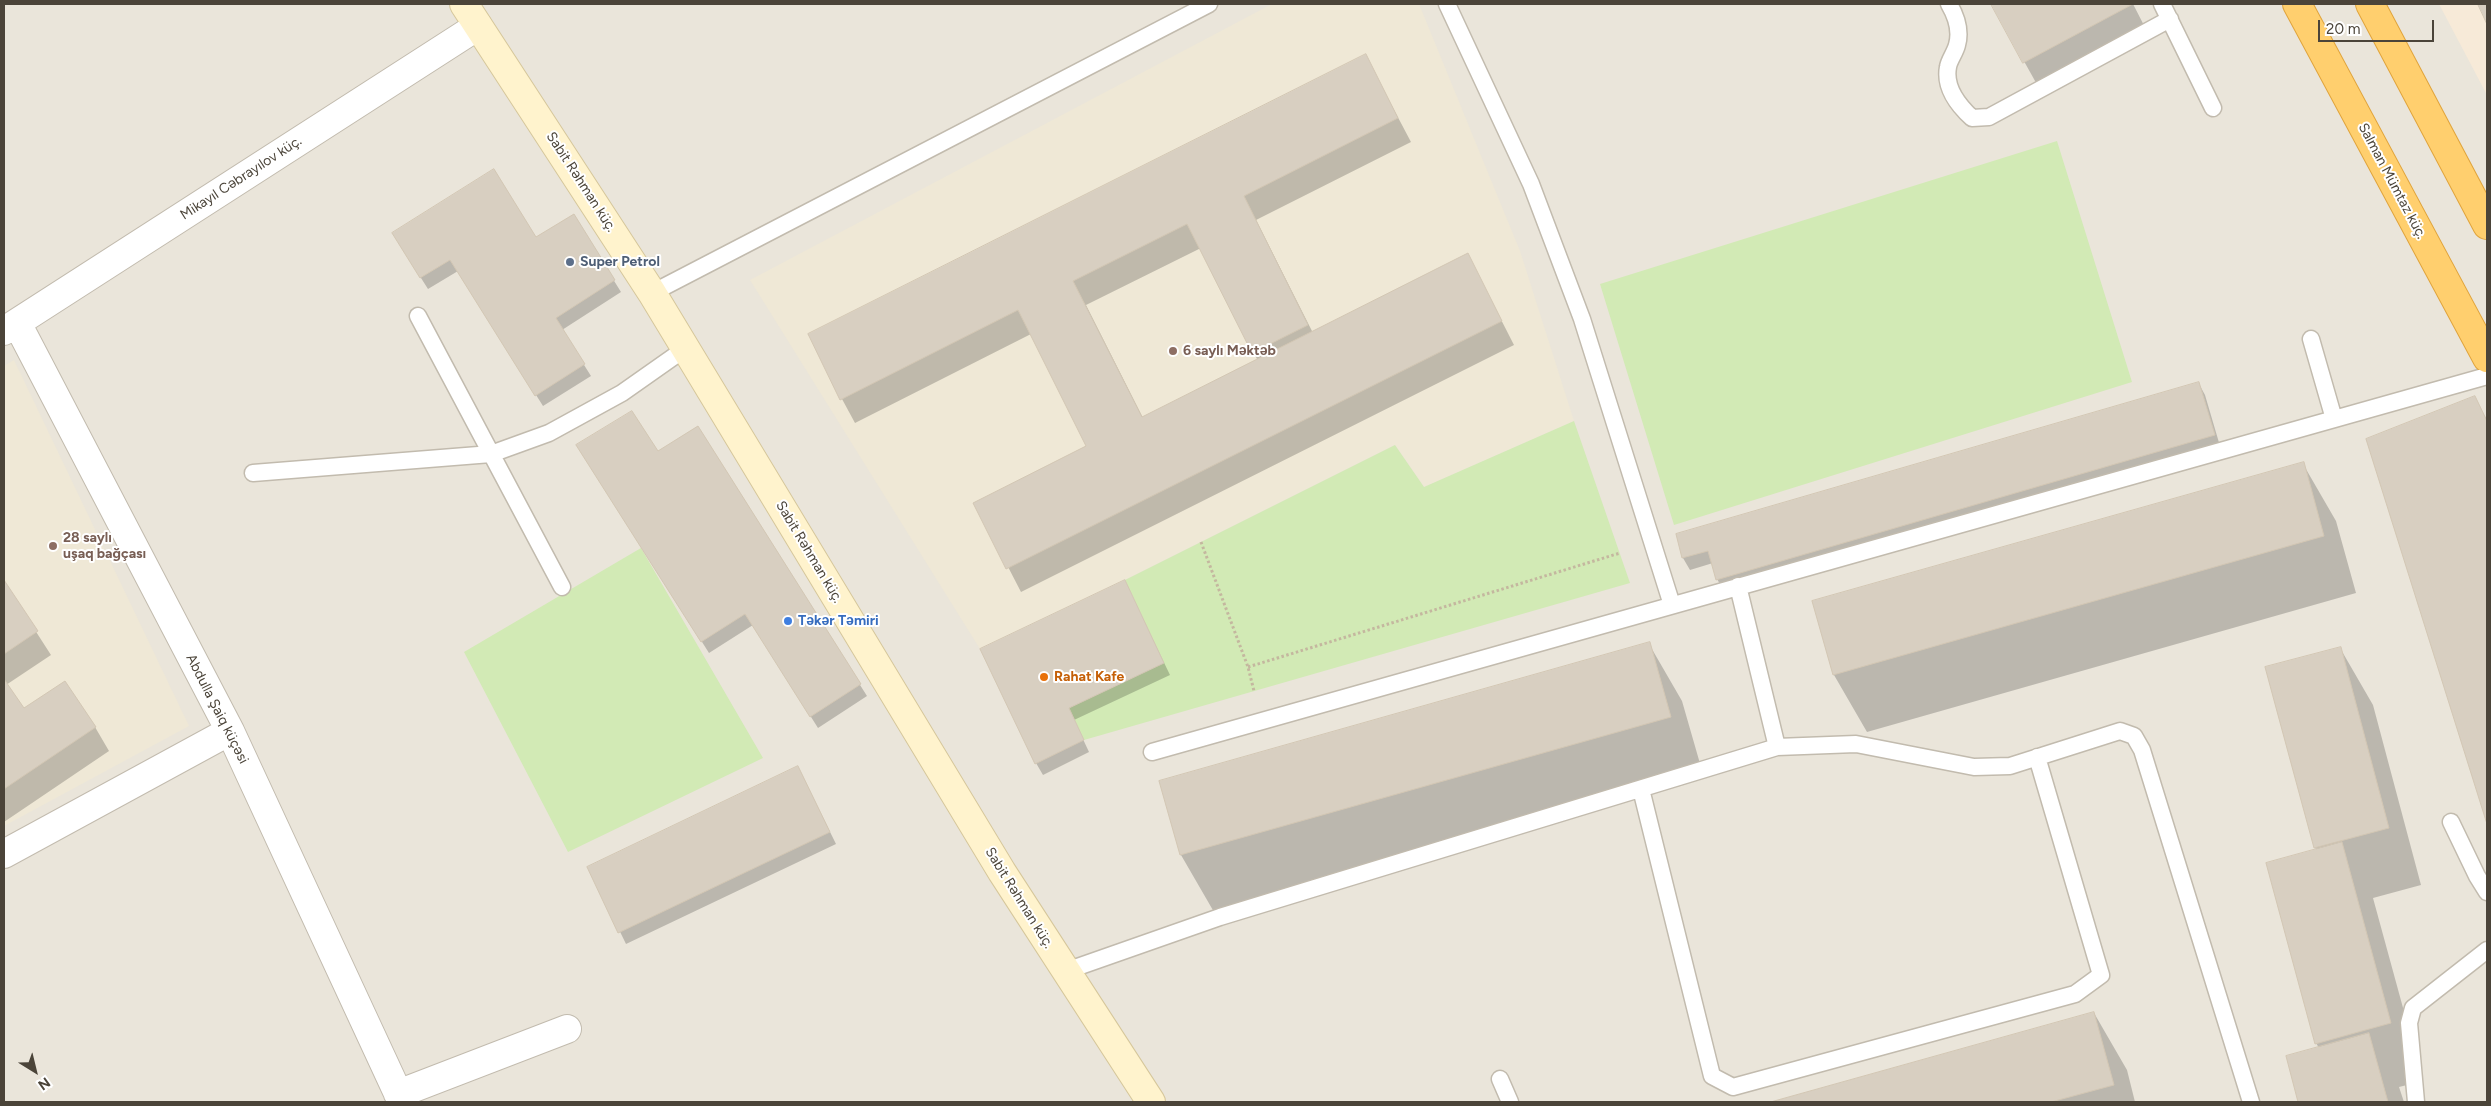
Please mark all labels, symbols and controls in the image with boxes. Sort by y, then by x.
scale bar [2321,10,2437,42]
text: 20 m [2326,20,2360,38]
street label: Salman Mümtaz küç. [2354,120,2430,242]
street label: Sabit Rəhman küç. [542,129,620,235]
street label: Mikayıl Cəbrayılov küç. [177,132,305,224]
place label: Super Petrol [580,254,660,270]
marker: Super Petrol [564,256,576,268]
place label: 6 saylı Məktəb [1183,343,1276,359]
marker: 6 saylı Məktəb [1167,345,1179,357]
street label: Sabit Rəhman küç. [772,498,846,606]
place label: 28 saylı uşaq bağçası [63,530,146,562]
marker: 28 saylı uşaq bağçası [47,540,59,552]
place label: Təkər Təmiri [798,613,879,629]
marker: Təkər Təmiri [782,615,794,627]
street label: Abdulla Şaiq küçəsi [182,651,252,767]
place label: Rahat Kafe [1054,669,1124,685]
marker: Rahat Kafe [1038,671,1050,683]
street label: Sabit Rəhman küç. [981,844,1057,952]
north arrow [10,1046,60,1096]
text: N [35,1073,53,1094]

